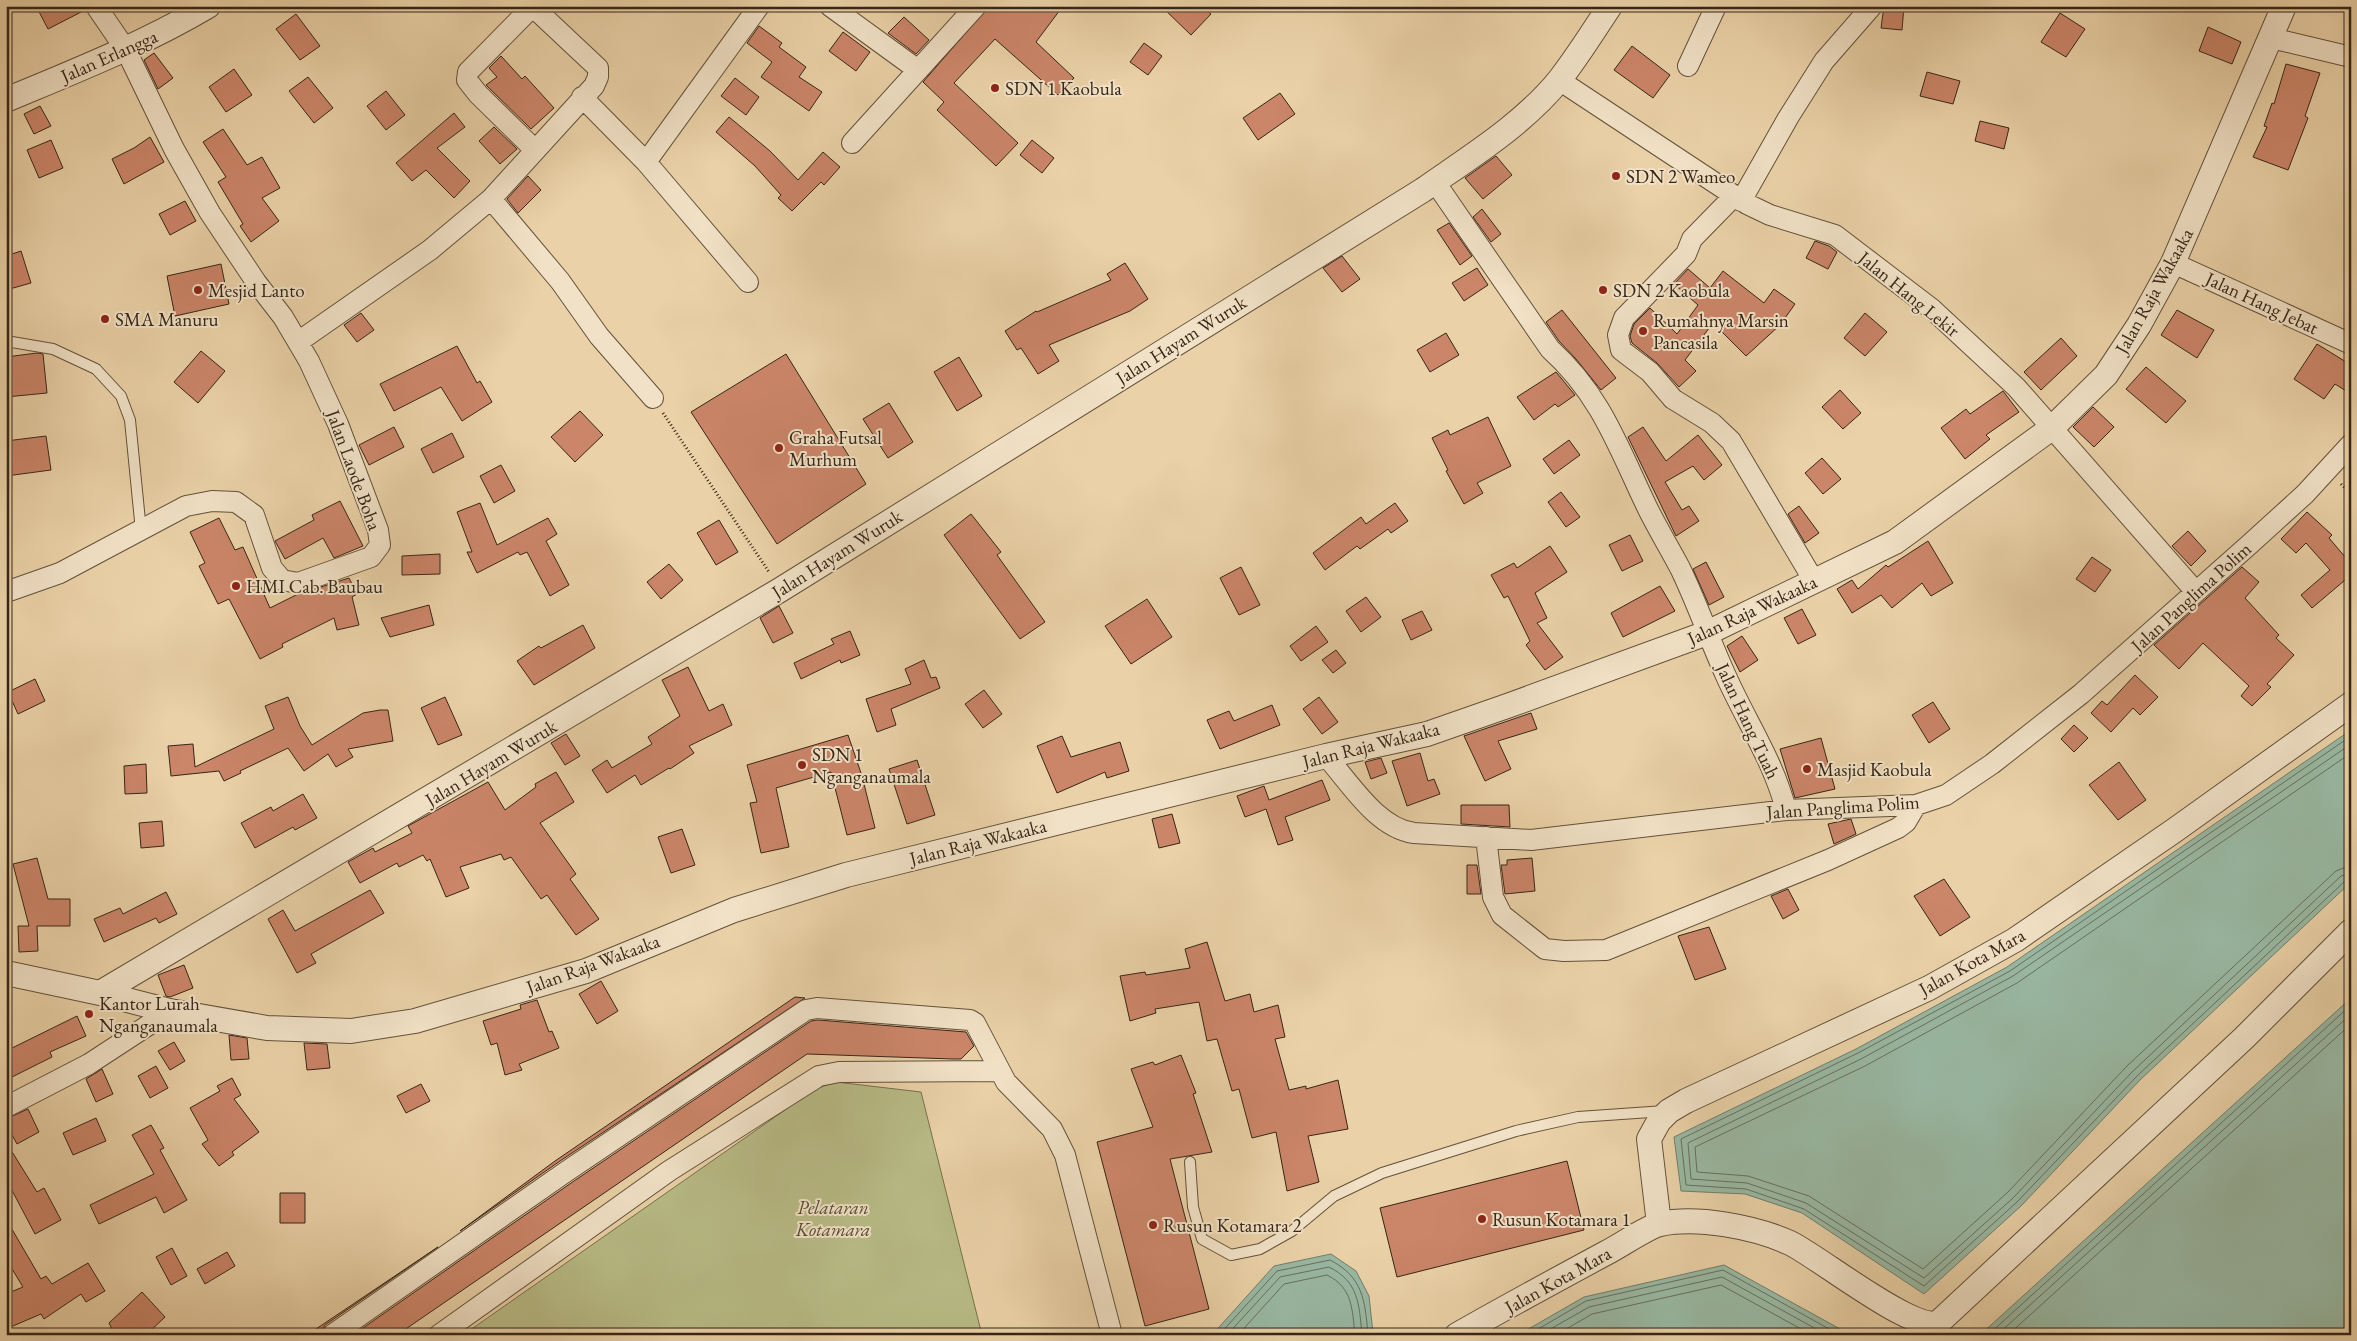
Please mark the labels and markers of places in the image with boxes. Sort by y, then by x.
place label: SDN 1 Kaobula [1005,76,1122,101]
marker: SDN 1 Kaobula [989,82,1001,94]
place label: SDN 2 Wameo [1626,164,1735,189]
marker: SDN 2 Wameo [1610,170,1622,182]
place label: Mesjid Lanto [208,278,305,303]
place label: SDN 2 Kaobula [1613,278,1730,303]
marker: Mesjid Lanto [192,284,204,296]
marker: SDN 2 Kaobula [1597,284,1609,296]
place label: SMA Manuru [115,307,219,332]
place label: Rumahnya Marsin Pancasila [1653,308,1789,355]
marker: SMA Manuru [99,313,111,325]
marker: Rumahnya Marsin Pancasila [1637,325,1649,337]
place label: Graha Futsal Murhum [789,425,882,472]
marker: Graha Futsal Murhum [773,442,785,454]
place label: HMI Cab. Baubau [246,574,383,599]
marker: HMI Cab. Baubau [230,580,242,592]
place label: SDN 1 Nganganaumala [812,742,931,789]
place label: Masjid Kaobula [1817,757,1932,782]
marker: SDN 1 Nganganaumala [796,759,808,771]
marker: Masjid Kaobula [1801,763,1813,775]
place label: Kantor Lurah Nganganaumala [99,991,218,1038]
marker: Kantor Lurah Nganganaumala [83,1008,95,1020]
place label: Rusun Kotamara 1 [1492,1207,1631,1232]
place label: Rusun Kotamara 2 [1163,1213,1302,1238]
marker: Rusun Kotamara 1 [1476,1213,1488,1225]
marker: Rusun Kotamara 2 [1147,1219,1159,1231]

